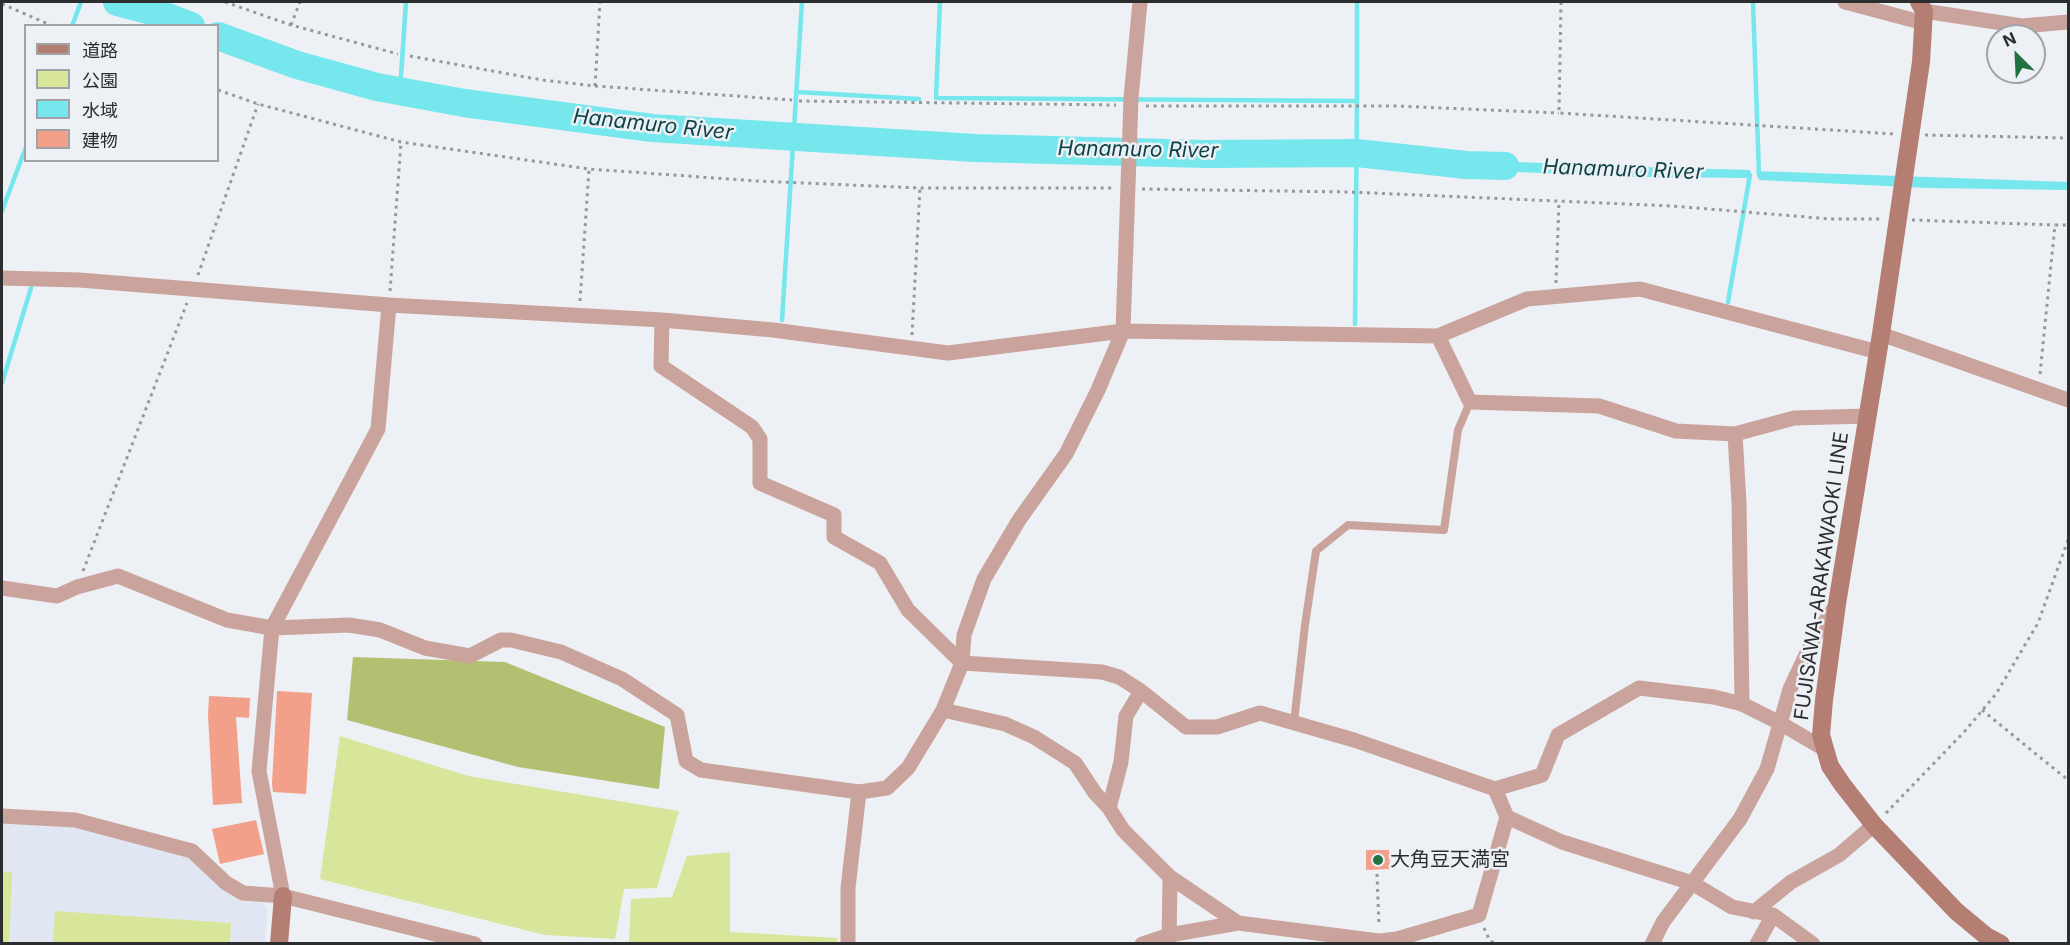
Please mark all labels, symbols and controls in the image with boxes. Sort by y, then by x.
legend [24,24,219,162]
north arrow [1986,24,2046,84]
text: N [2000,28,2019,51]
text: 道路 [82,40,118,61]
text: 公園 [82,70,118,91]
text: 水域 [82,100,118,121]
water label: Hanamuro River [572,104,734,146]
text: 建物 [82,130,118,151]
water label: Hanamuro River [1057,136,1219,164]
water label: Hanamuro River [1542,155,1704,185]
street label: FUJISAWA-ARAKAWAOKI LINE [1790,430,1854,722]
place label: 大角豆天満宮 [1390,848,1510,872]
marker: 大角豆天満宮 [1371,853,1385,867]

